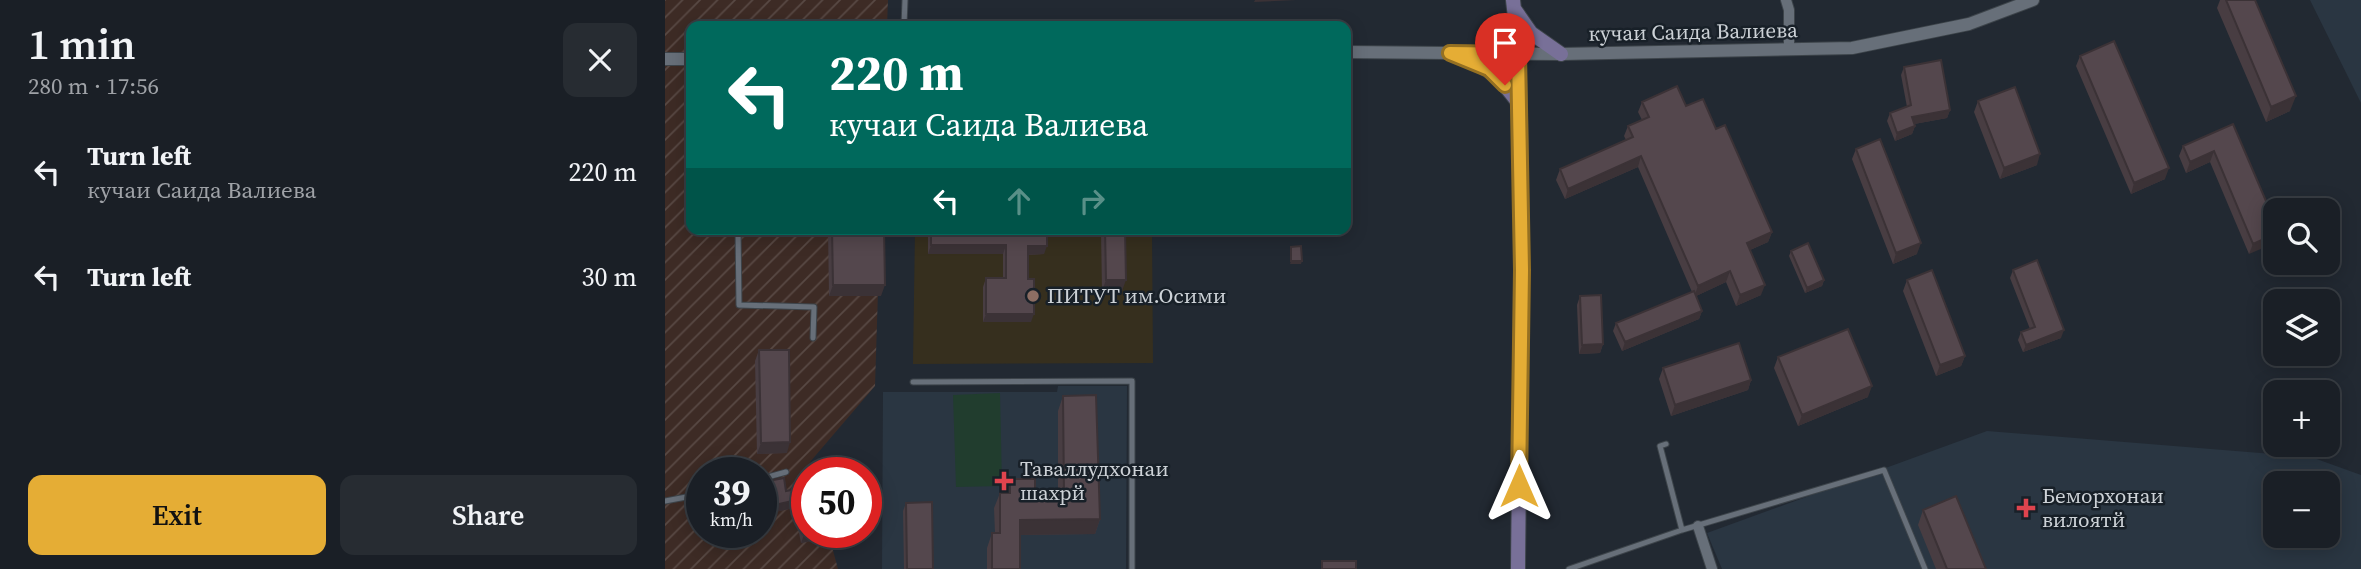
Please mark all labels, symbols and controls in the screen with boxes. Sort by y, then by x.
pin [1475,13,1535,85]
text: 1 min [28,15,136,73]
street label: кучаи Саида Валиева [1588,15,1798,48]
button: close [563,23,637,97]
icon: arrive [1486,24,1524,62]
text: 220 m [829,39,964,106]
icon: left [714,49,805,140]
text: 280 m · 17:56 [28,70,159,102]
text: кучаи Саида Валиева [829,103,1148,147]
text: Turn left [87,138,191,174]
icon: left [28,153,66,191]
text: 220 m [569,154,637,190]
text: кучаи Саида Валиева [87,174,316,206]
icon: left [927,182,965,220]
icon: ahead [1000,182,1038,220]
icon: right [1073,182,1111,220]
map controls [2263,198,2340,548]
button: search [2263,198,2340,275]
icon: left [28,258,66,296]
text: Turn left [87,259,191,295]
text: 30 m [582,259,637,295]
place label: ПИТУТ им.Осими [1047,281,1226,310]
marker: ПИТУТ им.Осими [1025,288,1041,304]
button: layers [2263,289,2340,366]
button: + [2263,380,2340,457]
position arrow [1482,449,1556,523]
place label: Таваллудхонаи шахрй [1020,454,1169,507]
speed limit sign: 50 [791,457,882,548]
text: 39 [713,469,750,517]
marker: Таваллудхонаи шахрй [994,471,1014,491]
button: − [2263,471,2340,548]
button: Exit [28,475,326,555]
button: Share [340,475,637,555]
place label: Беморхонаи вилоятй [2042,481,2164,534]
marker: Беморхонаи вилоятй [2016,498,2036,518]
text: km/h [710,507,753,532]

